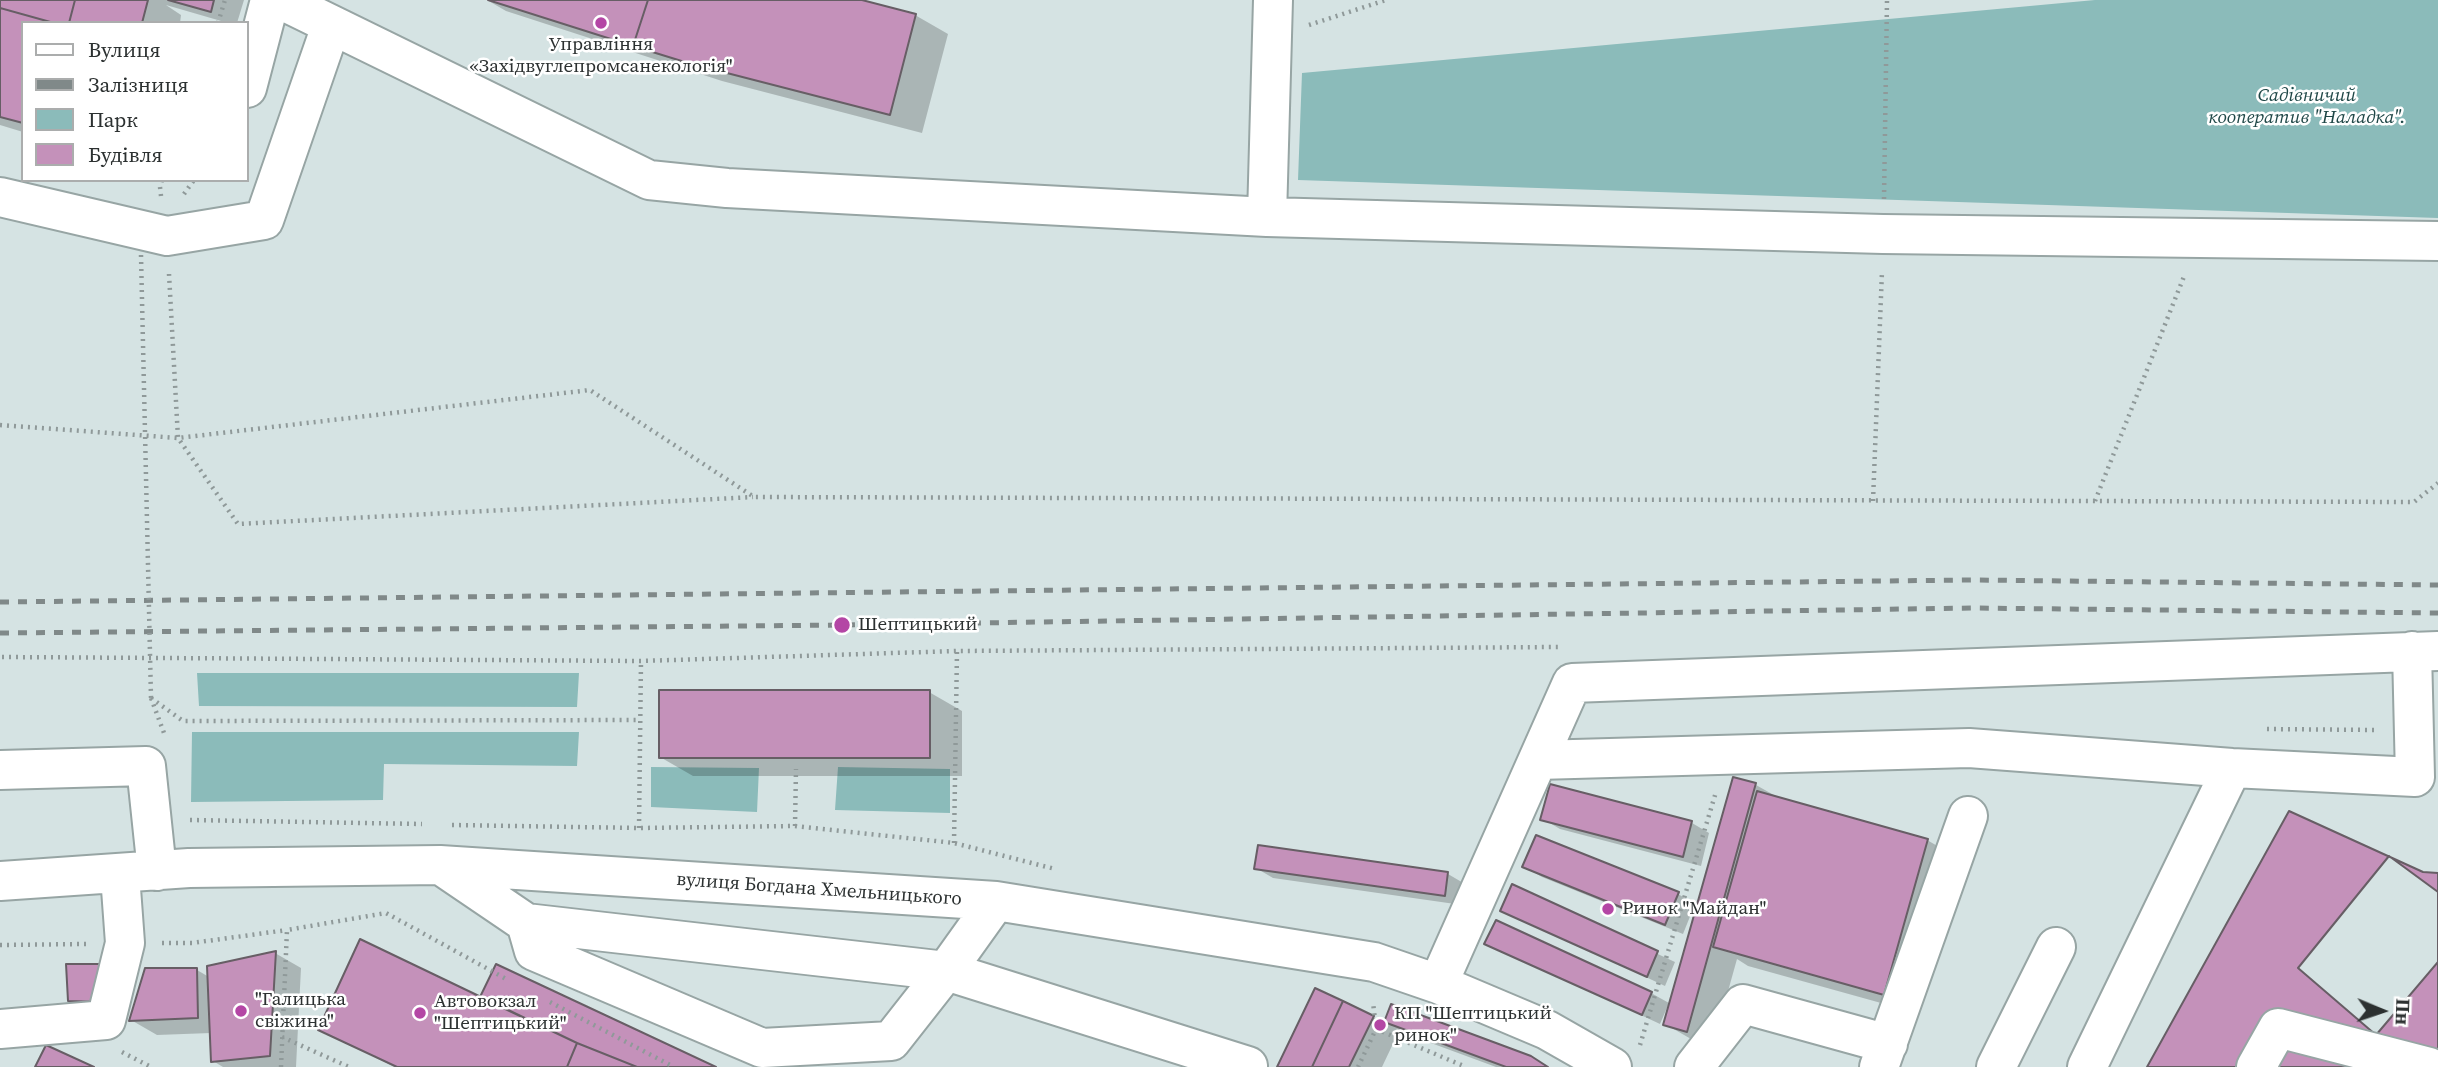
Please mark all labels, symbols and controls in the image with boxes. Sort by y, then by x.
marker: Управління «Західвуглепромсанекологія" [593,15,609,31]
legend [21,21,248,182]
place label: Управління «Західвуглепромсанекологія" [469,34,733,78]
text: Вулиця [88,35,161,64]
text: Залізниця [88,70,189,99]
park label: Садівничий кооператив "Наладка". [2208,85,2406,129]
text: Парк [88,105,138,134]
text: Будівля [88,140,163,169]
place label: Шептицький [858,614,978,636]
marker: Шептицький [832,615,852,635]
street label: вулиця Богдана Хмельницького [676,869,962,911]
place label: Ринок "Майдан" [1622,898,1766,920]
marker: Ринок "Майдан" [1600,901,1616,917]
north arrow [2347,976,2417,1046]
place label: "Галицька свіжина" [255,989,346,1033]
place label: Автовокзал "Шептицький" [434,991,567,1035]
text: Пн [2390,998,2416,1025]
marker: "Галицька свіжина" [233,1003,249,1019]
place label: КП "Шептицький ринок" [1394,1003,1552,1047]
marker: Автовокзал "Шептицький" [412,1005,428,1021]
marker: КП "Шептицький ринок" [1372,1017,1388,1033]

